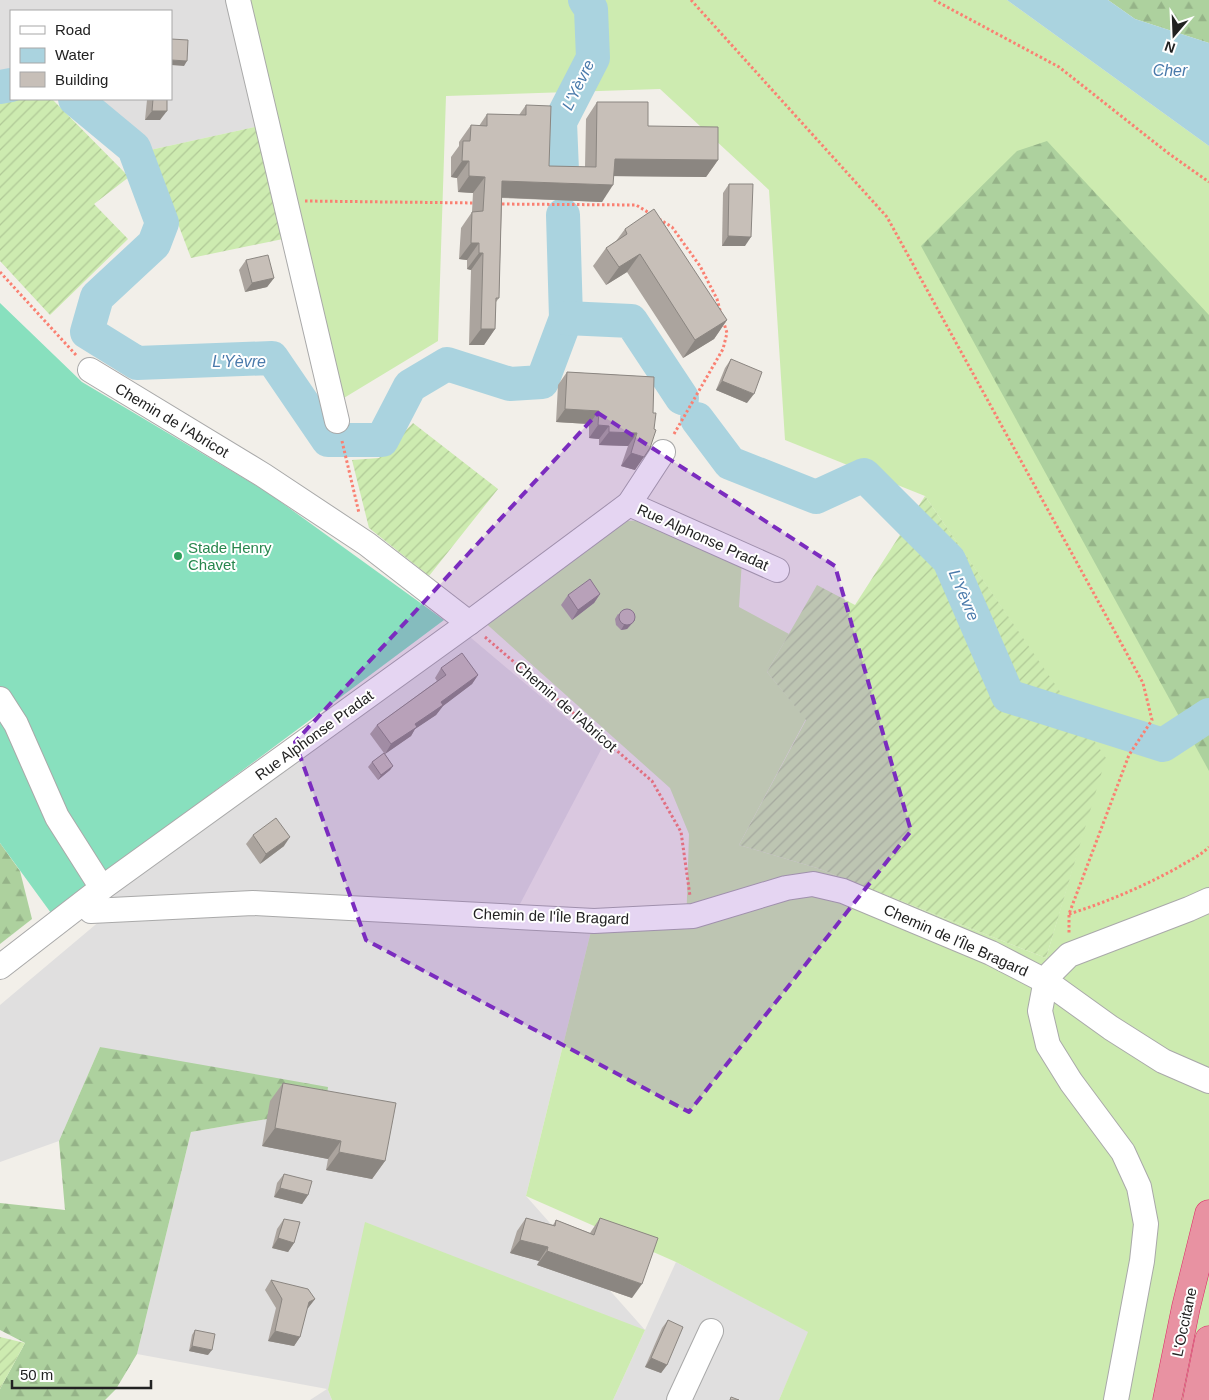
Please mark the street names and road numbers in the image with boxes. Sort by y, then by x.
street label: Chemin de l'Abricot [112,379,233,461]
street label: Rue Alphonse Pradat [635,500,772,574]
street label: Chemin de l'Abricot [512,657,621,755]
street label: Rue Alphonse Pradat [252,686,377,784]
street label: Chemin de l'Île Bragard [881,900,1031,980]
street label: Chemin de l'Île Bragard [473,905,629,927]
street label: L'Occitane [1168,1286,1200,1358]

